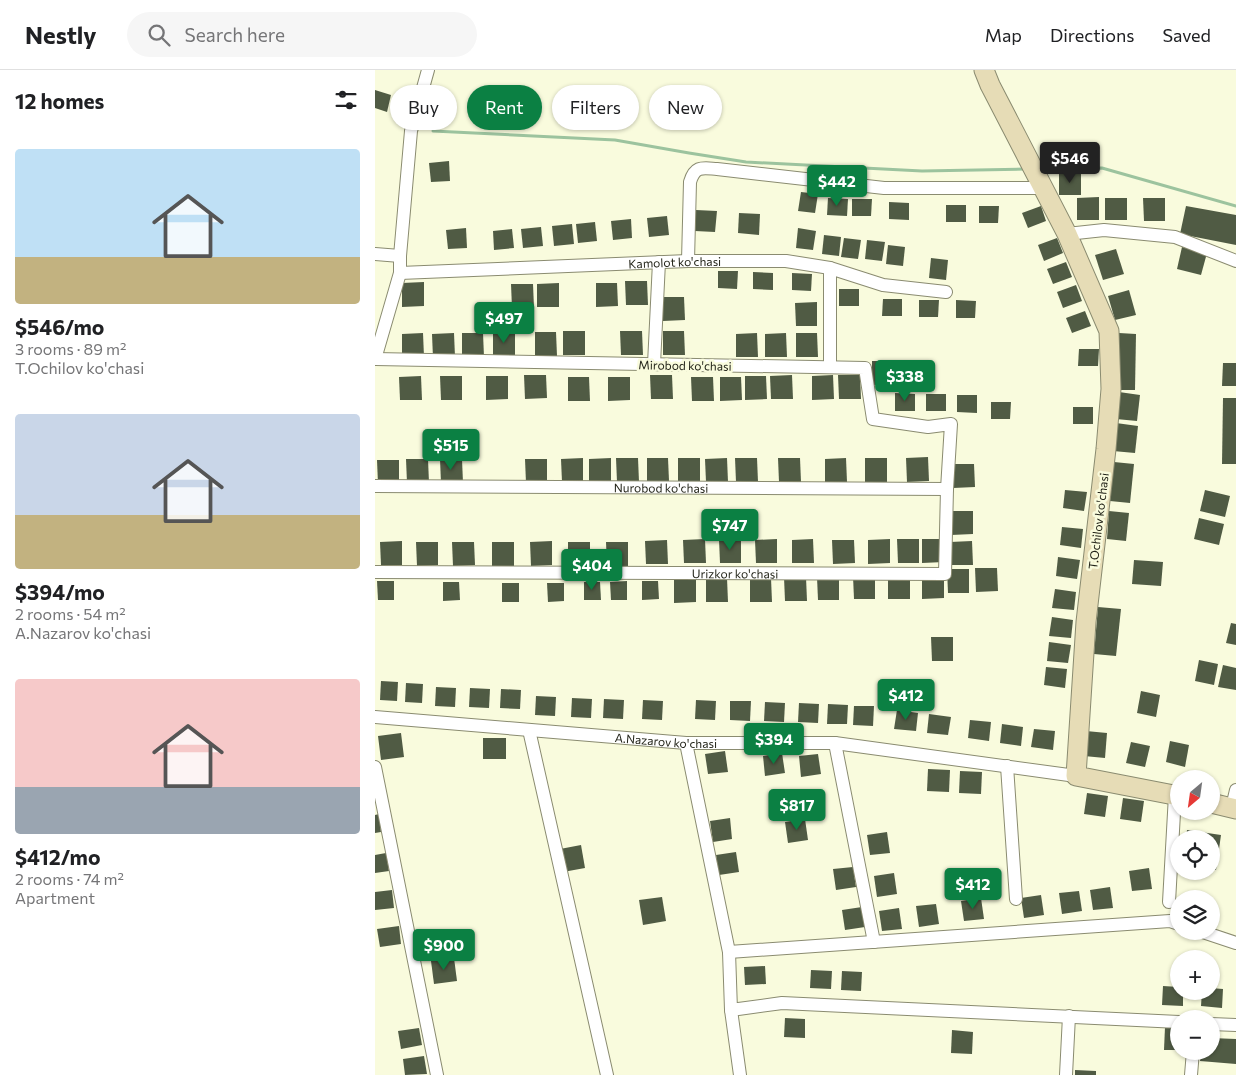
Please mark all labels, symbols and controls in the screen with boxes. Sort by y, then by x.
search box [127,12,477,57]
text: Nestly [25,20,97,49]
icon: search [145,21,173,49]
text: Search here [185,23,285,46]
text: Map [985,24,1022,46]
text: Directions [1050,24,1134,46]
text: Saved [1162,24,1211,46]
chip: Buy [390,85,457,130]
chip: Rent [467,85,542,130]
chip: Filters [552,85,639,130]
chip: New [649,85,722,130]
icon: filters [332,86,360,114]
text: 12 homes [15,88,104,113]
pin: $546 [1040,142,1100,184]
text: $546 [1051,148,1089,167]
pin: $442 [807,164,867,207]
text: $442 [818,171,856,190]
icon: home [143,181,233,271]
street label: Kamolot ko'chasi [628,254,721,270]
pin: $497 [474,302,534,344]
text: $497 [485,308,523,327]
text: $546/mo [15,314,104,339]
text: 3 rooms · 89 m² [15,339,126,358]
street label: Mirobod ko'chasi [638,357,732,373]
text: T.Ochilov ko'chasi [15,358,144,377]
pin: $338 [875,360,935,402]
text: $338 [886,366,924,385]
pin: $515 [421,428,481,471]
text: $515 [433,435,469,454]
icon: home [143,446,233,536]
street label: T.Ochilov ko'chasi [1085,472,1111,570]
street label: Nurobod ko'chasi [614,480,708,495]
pin: $747 [700,508,760,551]
text: $747 [712,515,748,534]
pin: $404 [562,548,622,591]
text: $404 [572,555,612,574]
street label: Urizkor ko'chasi [692,566,778,580]
text: $394/mo [15,579,105,604]
text: 2 rooms · 54 m² [15,604,126,623]
text: A.Nazarov ko'chasi [15,623,151,642]
pin: $412 [876,678,936,721]
text: $412 [889,685,923,704]
icon: home [143,711,233,801]
pin: $394 [744,722,804,765]
text: $394 [755,729,793,748]
street label: A.Nazarov ko'chasi [614,730,717,750]
north arrow [1170,770,1220,820]
map controls [1170,770,1220,1060]
pin: $817 [767,788,827,831]
text: $817 [779,795,815,814]
button: locate [1170,830,1220,880]
text: $412/mo [15,844,100,869]
pin: $412 [943,868,1003,910]
text: 2 rooms · 74 m² [15,869,124,888]
text: $412 [956,874,990,893]
text: Apartment [15,888,95,907]
button: layers [1170,890,1220,940]
pin: $900 [414,928,474,971]
text: $900 [424,935,464,954]
button: + [1170,950,1220,1000]
button: − [1170,1010,1220,1060]

